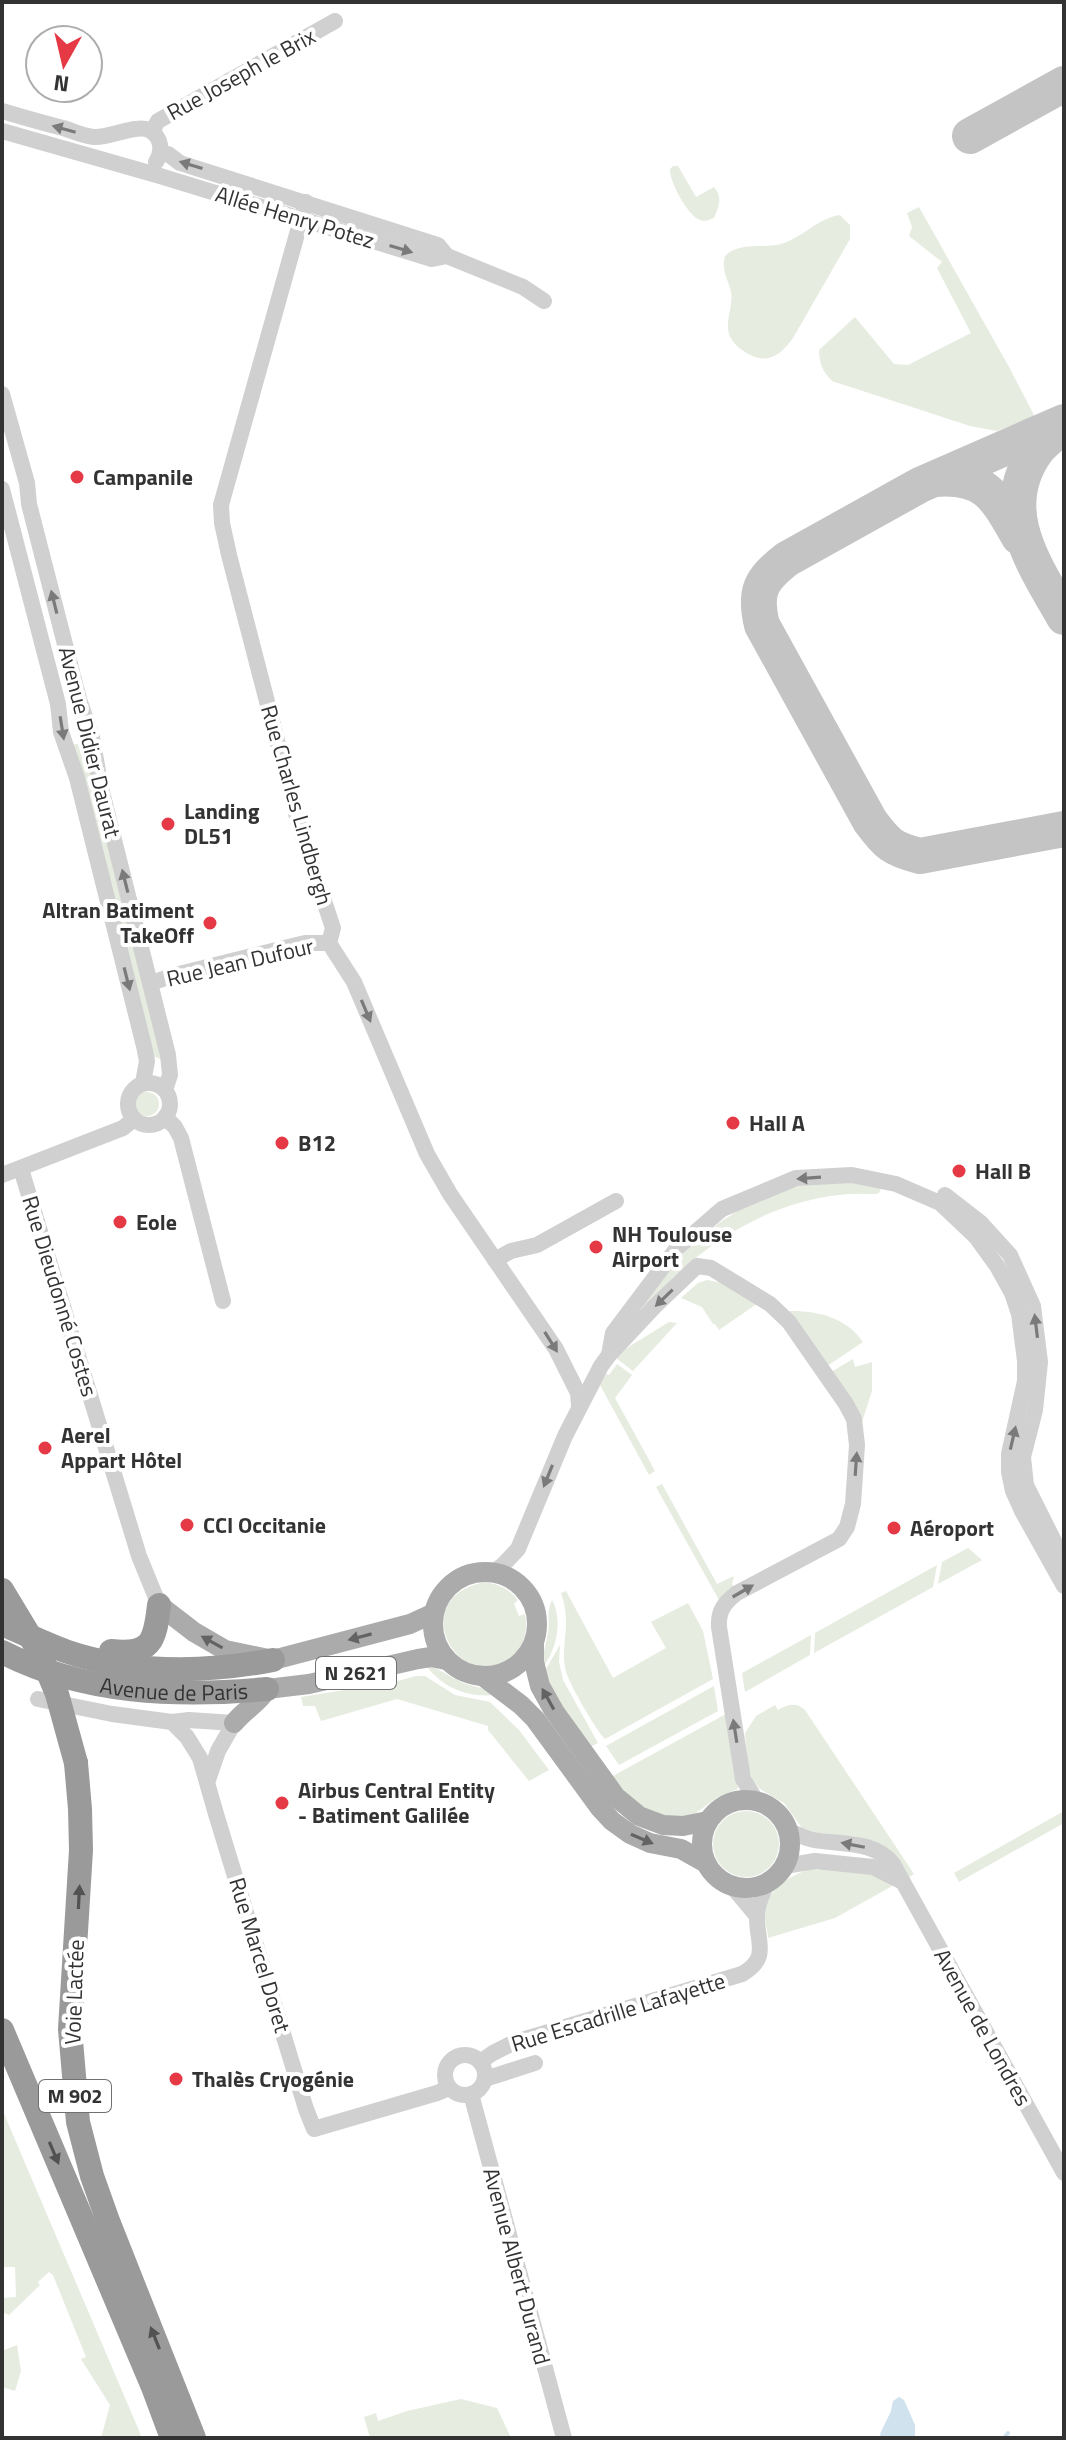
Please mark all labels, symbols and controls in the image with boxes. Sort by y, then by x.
street label: Rue Joseph le Brix [160,19,322,129]
north arrow [24,24,104,104]
text: N [51,66,71,102]
one-way arrow [52,122,76,135]
one-way arrow [179,158,203,171]
street label: Allée Henry Potez [211,177,379,257]
one-way arrow [389,243,413,256]
place label: Campanile [93,460,193,494]
marker: Campanile [68,468,86,486]
one-way arrow [48,589,60,614]
street label: Avenue Didier Daurat [50,643,130,841]
street label: Rue Charles Lindbergh [252,701,342,909]
one-way arrow [56,715,68,740]
place label: Landing DL51 [184,794,260,853]
marker: Landing DL51 [159,815,177,833]
one-way arrow [118,868,130,893]
place label: Altran Batiment TakeOff [42,893,194,952]
marker: Altran Batiment TakeOff [201,914,219,932]
street label: Rue Jean Dufour [163,928,317,995]
one-way arrow [122,967,134,992]
one-way arrow [359,999,372,1023]
place label: Hall A [749,1106,805,1140]
marker: Hall A [724,1114,742,1132]
place label: B12 [298,1126,336,1160]
marker: B12 [273,1134,291,1152]
place label: Hall B [975,1154,1031,1188]
marker: Hall B [950,1162,968,1180]
one-way arrow [796,1172,821,1185]
street label: Rue Dieudonné Costes [13,1191,107,1401]
place label: Eole [136,1205,177,1239]
marker: Eole [111,1213,129,1231]
place label: NH Toulouse Airport [612,1217,732,1276]
marker: NH Toulouse Airport [587,1238,605,1256]
one-way arrow [655,1288,674,1306]
one-way arrow [1029,1313,1042,1338]
one-way arrow [544,1332,559,1353]
place label: Aerel Appart Hôtel [61,1418,182,1477]
one-way arrow [1007,1426,1019,1451]
marker: Aerel Appart Hôtel [36,1439,54,1457]
one-way arrow [850,1452,863,1477]
one-way arrow [542,1464,555,1488]
place label: CCI Occitanie [203,1508,326,1542]
place label: Aéroport [910,1511,994,1545]
marker: CCI Occitanie [178,1516,196,1534]
marker: Aéroport [885,1519,903,1537]
one-way arrow [731,1584,754,1598]
one-way arrow [348,1631,372,1644]
one-way arrow [201,1635,223,1649]
road number: N 2621 [316,1657,396,1689]
street label: Avenue de Paris [98,1668,249,1710]
one-way arrow [541,1688,555,1711]
one-way arrow [729,1718,741,1743]
place label: Airbus Central Entity - Batiment Galilée [298,1773,495,1832]
marker: Airbus Central Entity - Batiment Galilée [273,1794,291,1812]
one-way arrow [630,1832,653,1845]
one-way arrow [840,1838,865,1851]
street label: Rue Marcel Doret [220,1873,300,2037]
one-way arrow [72,1884,85,1909]
street label: Voie Lactée [55,1939,93,2045]
street label: Avenue de Londres [926,1942,1040,2112]
street label: Rue Escadrille Lafayette [507,1963,729,2061]
place label: Thalès Cryogénie [192,2062,354,2096]
marker: Thalès Cryogénie [167,2070,185,2088]
road number: M 902 [39,2080,111,2112]
one-way arrow [48,2141,61,2165]
street label: Avenue Albert Durand [474,2164,560,2368]
one-way arrow [148,2326,161,2350]

